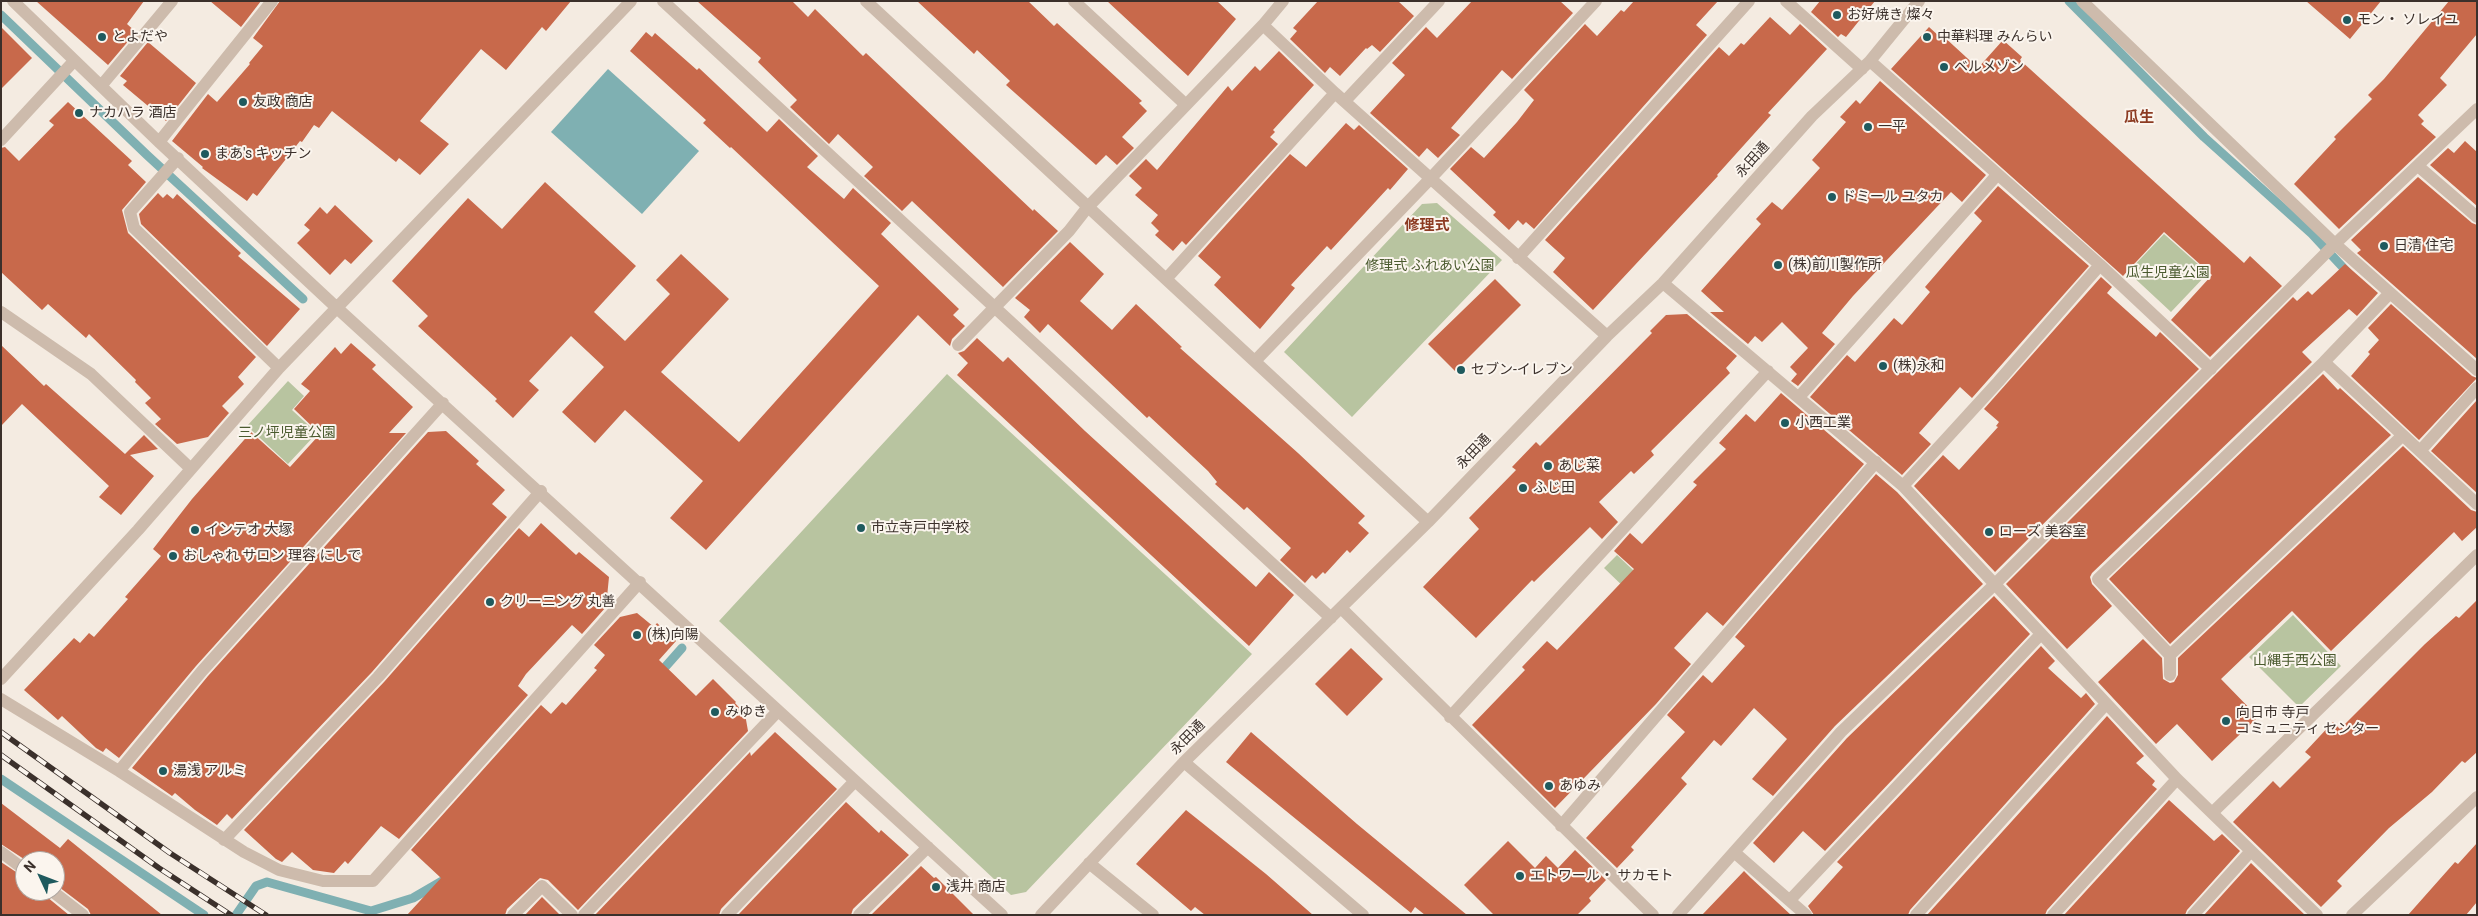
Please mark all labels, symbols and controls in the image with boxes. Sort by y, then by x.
place label: お好焼き 燦々 [1847,7,1934,23]
marker: お好焼き 燦々 [1831,9,1843,21]
place label: モン・ ソレイユ [2357,12,2458,28]
marker: モン・ ソレイユ [2341,14,2353,26]
place label: とよだや [112,29,168,45]
place label: 中華料理 みんらい [1937,29,2052,45]
marker: とよだや [96,31,108,43]
marker: 中華料理 みんらい [1921,31,1933,43]
place label: ベルメゾン [1954,59,2024,75]
marker: ベルメゾン [1938,61,1950,73]
place label: 友政 商店 [253,94,312,110]
marker: 友政 商店 [237,96,249,108]
place label: ナカハラ 酒店 [89,105,176,121]
marker: ナカハラ 酒店 [73,107,85,119]
district label: 瓜生 [2124,109,2154,127]
place label: 一平 [1878,119,1906,135]
marker: 一平 [1862,121,1874,133]
street label: 永田通 [1733,139,1773,181]
place label: まあ's キッチン [215,146,312,162]
marker: まあ's キッチン [199,148,211,160]
place label: ドミール ユタカ [1842,189,1943,205]
marker: ドミール ユタカ [1826,191,1838,203]
district label: 修理式 [1405,217,1449,235]
place label: 日清 住宅 [2394,238,2453,254]
marker: 日清 住宅 [2378,240,2390,252]
place label: (株)前川製作所 [1788,257,1882,273]
park label: 修理式 ふれあい公園 [1365,258,1495,274]
marker: (株)前川製作所 [1772,259,1784,271]
park label: 瓜生児童公園 [2126,265,2210,281]
place label: (株)永和 [1893,358,1945,374]
marker: (株)永和 [1877,360,1889,372]
place label: セブン-イレブン [1471,362,1573,378]
marker: セブン-イレブン [1455,364,1467,376]
place label: 小西工業 [1795,415,1851,431]
marker: 小西工業 [1779,417,1791,429]
park label: 三ノ坪児童公園 [238,425,336,441]
street label: 永田通 [1453,431,1495,473]
place label: あじ菜 [1558,458,1600,474]
marker: あじ菜 [1542,460,1554,472]
place label: ふじ田 [1533,480,1575,496]
marker: ふじ田 [1517,482,1529,494]
place label: 市立寺戸中学校 [871,520,969,536]
place label: インテオ 大塚 [205,522,292,538]
marker: 市立寺戸中学校 [855,522,867,534]
marker: インテオ 大塚 [189,524,201,536]
place label: ローズ 美容室 [1999,524,2086,540]
marker: ローズ 美容室 [1983,526,1995,538]
place label: おしゃれ サロン 理容 にしで [183,548,361,564]
marker: おしゃれ サロン 理容 にしで [167,550,179,562]
place label: クリーニング 丸善 [500,594,615,610]
marker: クリーニング 丸善 [484,596,496,608]
place label: (株)向陽 [647,627,699,643]
marker: (株)向陽 [631,629,643,641]
park label: 山縄手西公園 [2253,653,2337,669]
place label: みゆき [725,704,767,720]
place label: 向日市 寺戸 コミュニティ センター [2236,705,2379,738]
marker: みゆき [709,706,721,718]
marker: 向日市 寺戸 コミュニティ センター [2220,715,2232,727]
street label: 永田通 [1167,717,1209,759]
place label: 湯浅 アルミ [173,763,246,779]
marker: 湯浅 アルミ [157,765,169,777]
place label: あゆみ [1559,778,1601,794]
marker: あゆみ [1543,780,1555,792]
north arrow [15,851,65,901]
text: N [21,857,39,876]
place label: エトワール・ サカモト [1530,868,1673,884]
marker: エトワール・ サカモト [1514,870,1526,882]
place label: 浅井 商店 [946,879,1005,895]
marker: 浅井 商店 [930,881,942,893]

